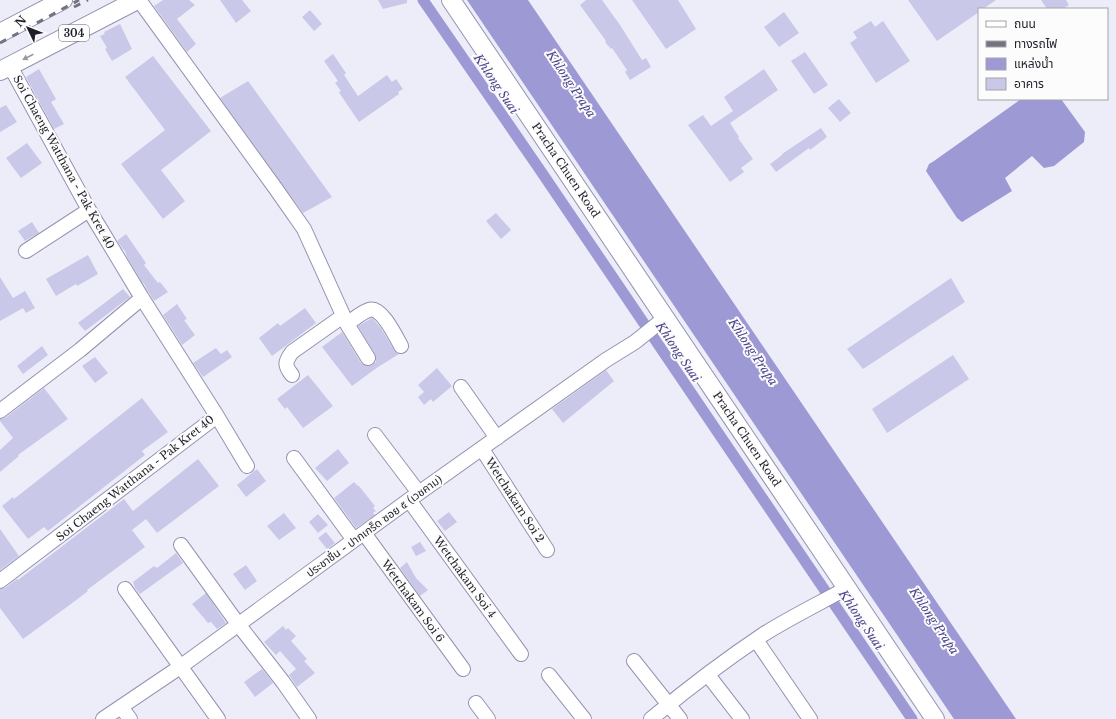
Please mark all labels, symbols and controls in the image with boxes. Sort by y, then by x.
north arrow [8,8,48,48]
legend [978,8,1108,100]
text: N [12,12,30,30]
text: ถนน [1014,16,1036,31]
road number: 304 [59,25,89,41]
text: ทางรถไฟ [1014,36,1057,51]
water label: Khlong Prapa [543,46,599,120]
water label: Khlong Suai [470,50,522,117]
one-way arrow [22,54,34,60]
text: แหล่งน้ำ [1014,55,1053,71]
street label: Soi Chaeng Watthana - Pak Kret 40 [10,73,118,252]
text: อาคาร [1014,76,1044,91]
street label: Pracha Chuen Road [529,120,603,221]
water label: Khlong Prapa [725,314,781,388]
water label: Khlong Suai [652,318,704,385]
street label: Pracha Chuen Road [710,389,784,490]
street label: Soi Chaeng Watthana - Pak Kret 40 [53,412,217,544]
street label: Wetchakam Soi 2 [482,454,548,545]
street label: ประชาชื่น - ปากเกร็ด ซอย ๕ (เวชคาม) [303,471,445,580]
street label: Wetchakam Soi 4 [430,533,499,621]
street label: Wetchakam Soi 6 [378,556,448,645]
water label: Khlong Prapa [906,583,962,657]
water label: Khlong Suai [835,586,887,653]

